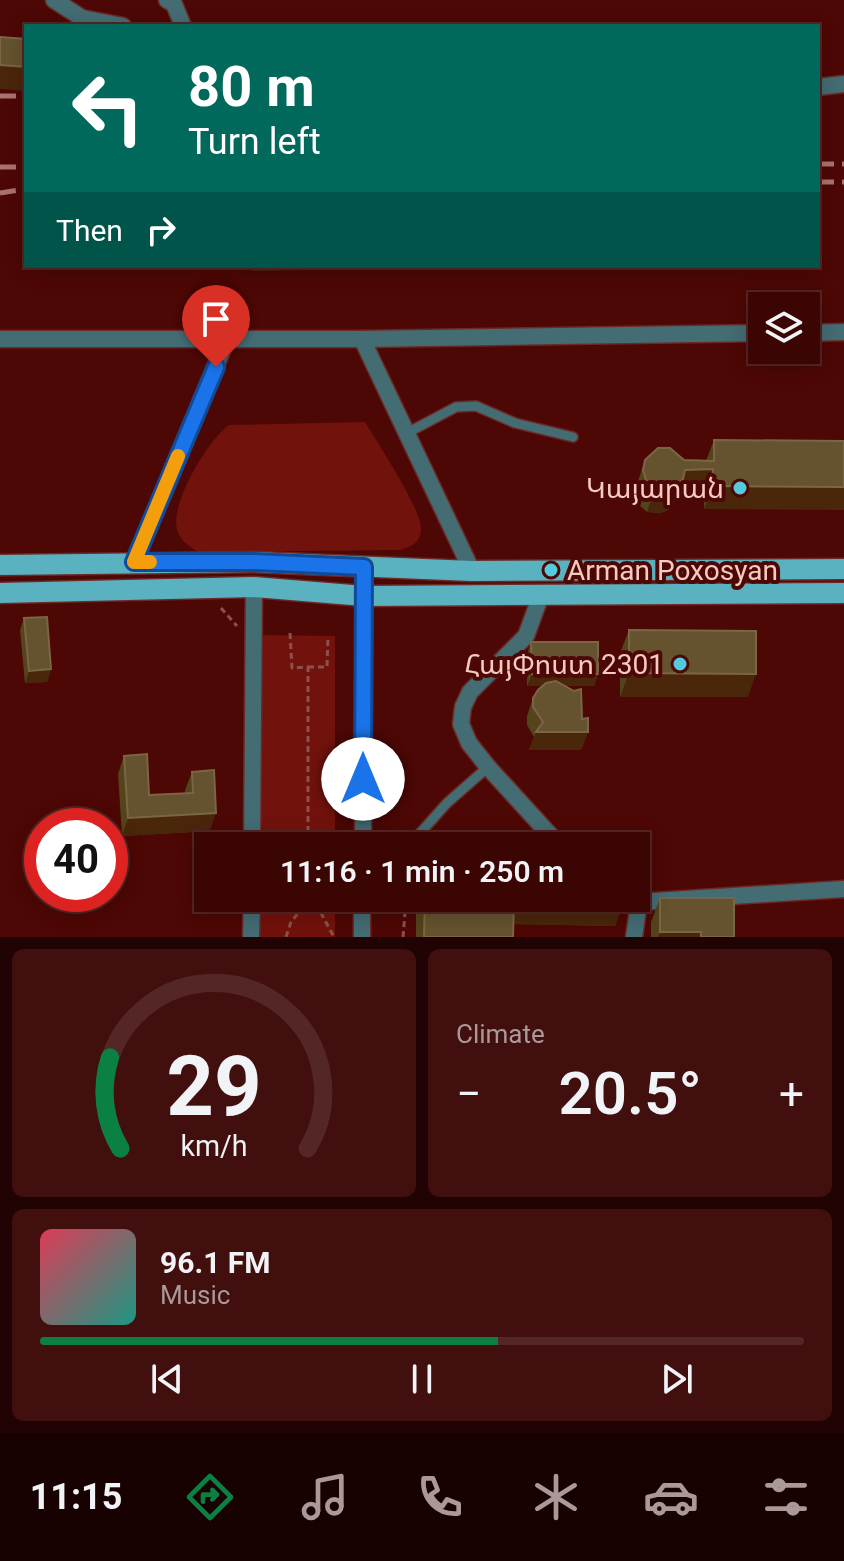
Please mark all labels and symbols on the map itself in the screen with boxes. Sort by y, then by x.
pin [182,285,250,367]
place label: Կայարան [586,472,724,505]
marker: Կայարան [731,479,749,497]
place label: Arman Poxosyan [567,554,778,587]
marker: Arman Poxosyan [542,561,560,579]
place label: ՀայՓոստ 2301 [464,648,664,681]
marker: ՀայՓոստ 2301 [671,655,689,673]
position arrow [321,737,405,821]
speed limit sign: 40 [24,808,128,912]

